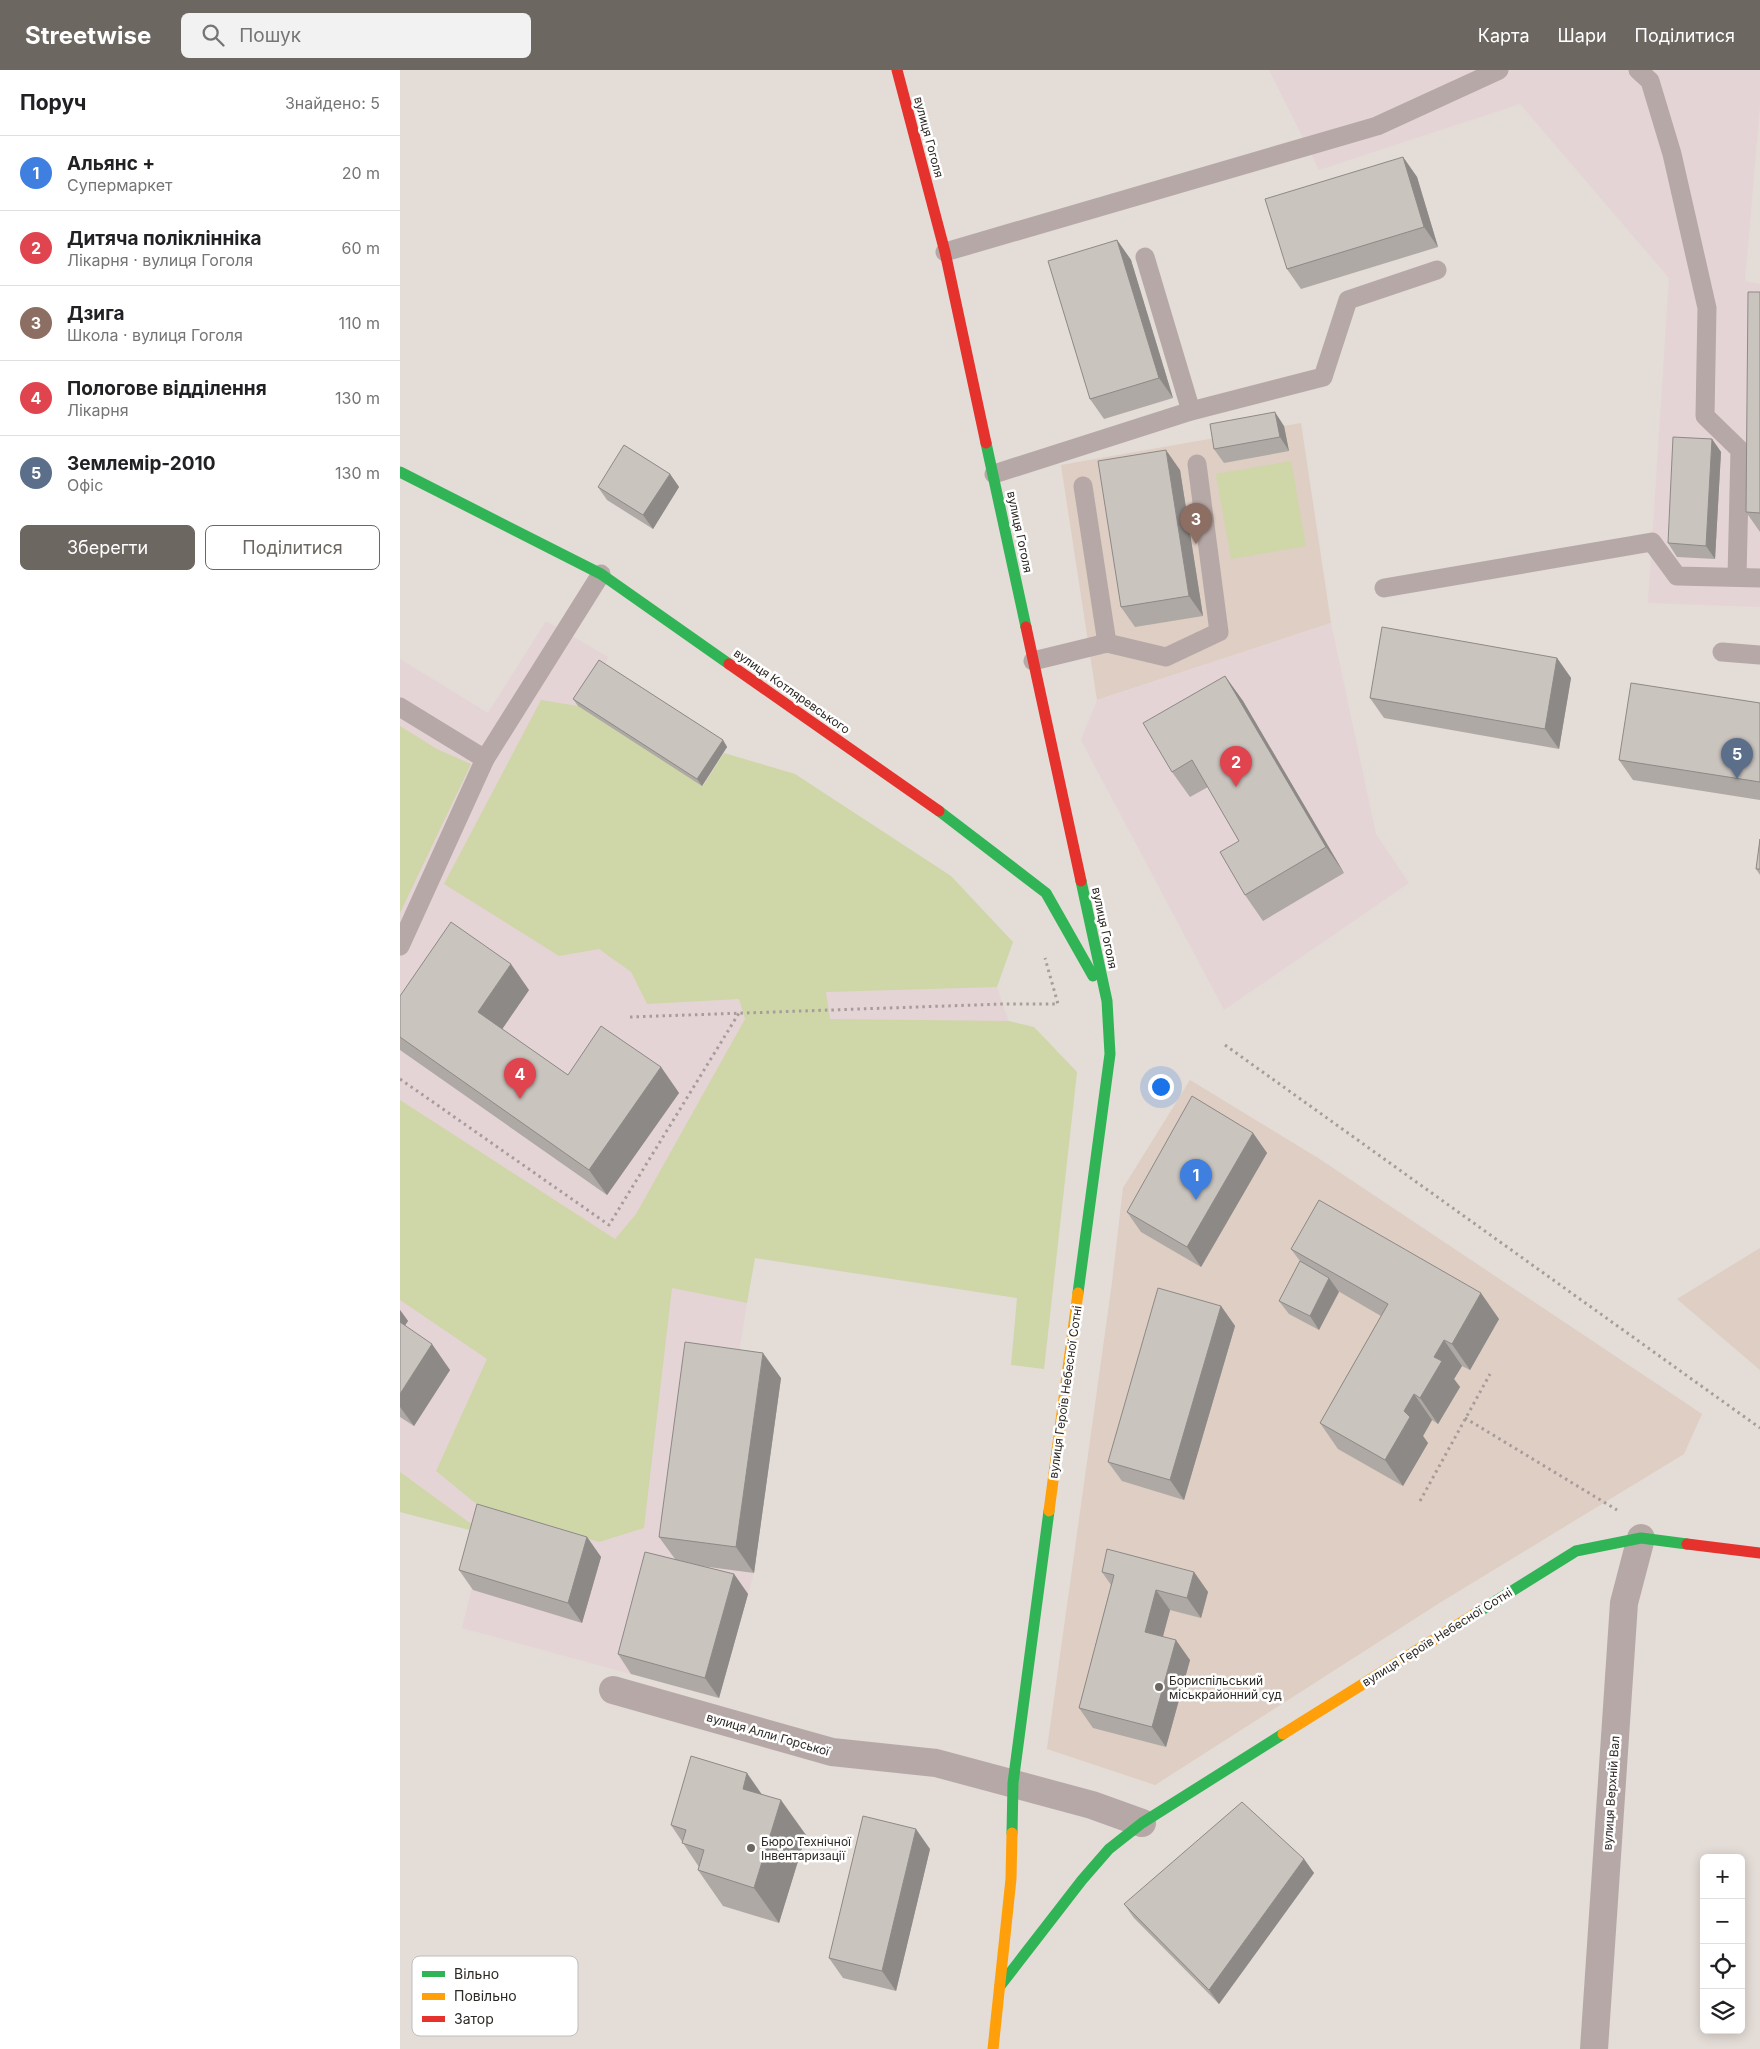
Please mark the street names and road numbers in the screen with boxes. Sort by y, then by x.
street label: вулиця Гоголя [911,95,947,179]
street label: вулиця Гоголя [1004,490,1036,574]
street label: вулиця Котляревського [731,645,853,737]
street label: вулиця Гоголя [1089,886,1121,970]
street label: вулиця Героїв Небесної Сотні [1045,1305,1085,1479]
street label: вулиця Героїв Небесної Сотні [1359,1584,1515,1690]
street label: вулиця Алли Горської [705,1709,832,1759]
street label: вулиця Верхній Вал [1600,1735,1622,1851]

